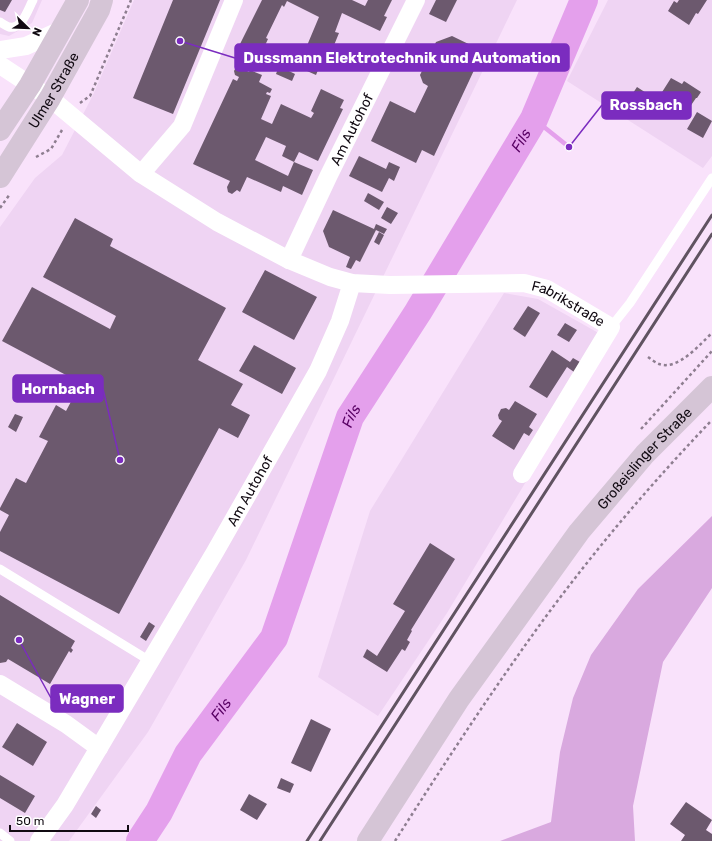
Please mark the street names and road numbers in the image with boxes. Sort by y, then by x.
street label: Ulmer Straße [25,49,82,131]
street label: Am Autohof [327,90,377,168]
street label: Fabrikstraße [530,277,608,330]
street label: Großeislinger Straße [593,403,696,513]
street label: Am Autohof [223,452,277,529]

